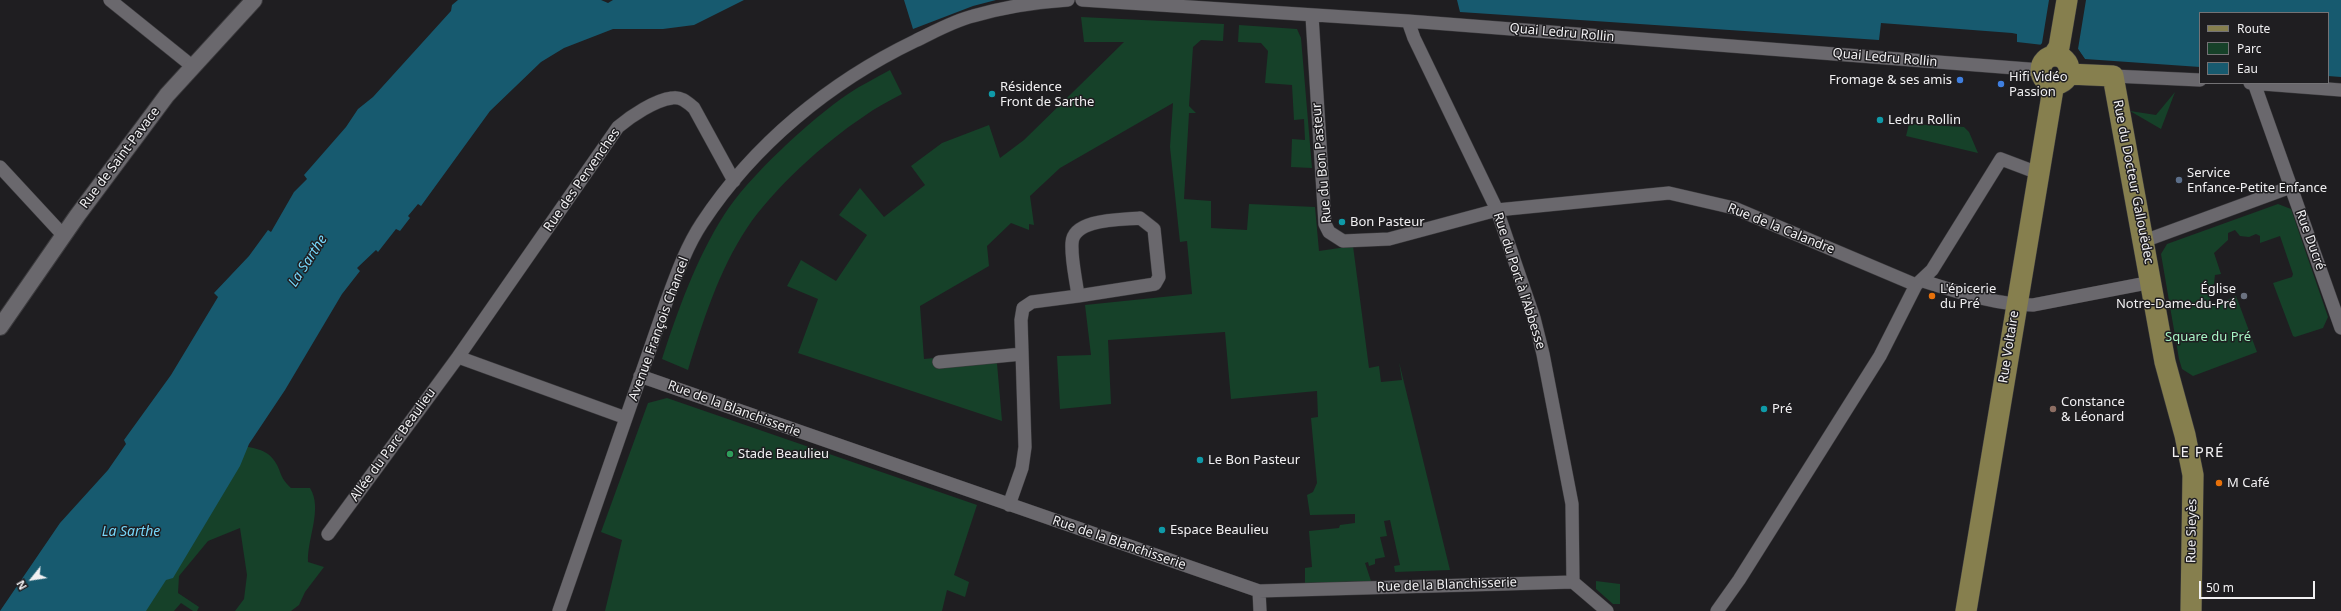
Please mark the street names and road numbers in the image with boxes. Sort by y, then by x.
street label: Quai Ledru Rollin [1509,21,1615,45]
street label: Quai Ledru Rollin [1832,46,1938,70]
street label: Rue du Docteur Gallouëdec [2109,99,2157,265]
street label: Rue du Bon Pasteur [1309,102,1335,224]
street label: Rue de Saint-Pavace [77,104,163,212]
street label: Rue des Pervenches [541,126,623,234]
street label: Rue de la Calandre [1725,200,1837,258]
street label: Rue Ducré [2292,208,2328,272]
street label: Rue du Port à l'Abbesse [1490,211,1548,351]
street label: Avenue François Chancel [626,255,692,403]
street label: Rue Voltaire [1996,310,2022,384]
street label: Rue de la Blanchisserie [665,378,803,440]
street label: Allée du Parc Beaulieu [347,386,439,504]
street label: Rue Sieyès [2184,499,2200,563]
street label: Rue de la Blanchisserie [1050,513,1188,573]
street label: Rue de la Blanchisserie [1377,575,1517,595]

